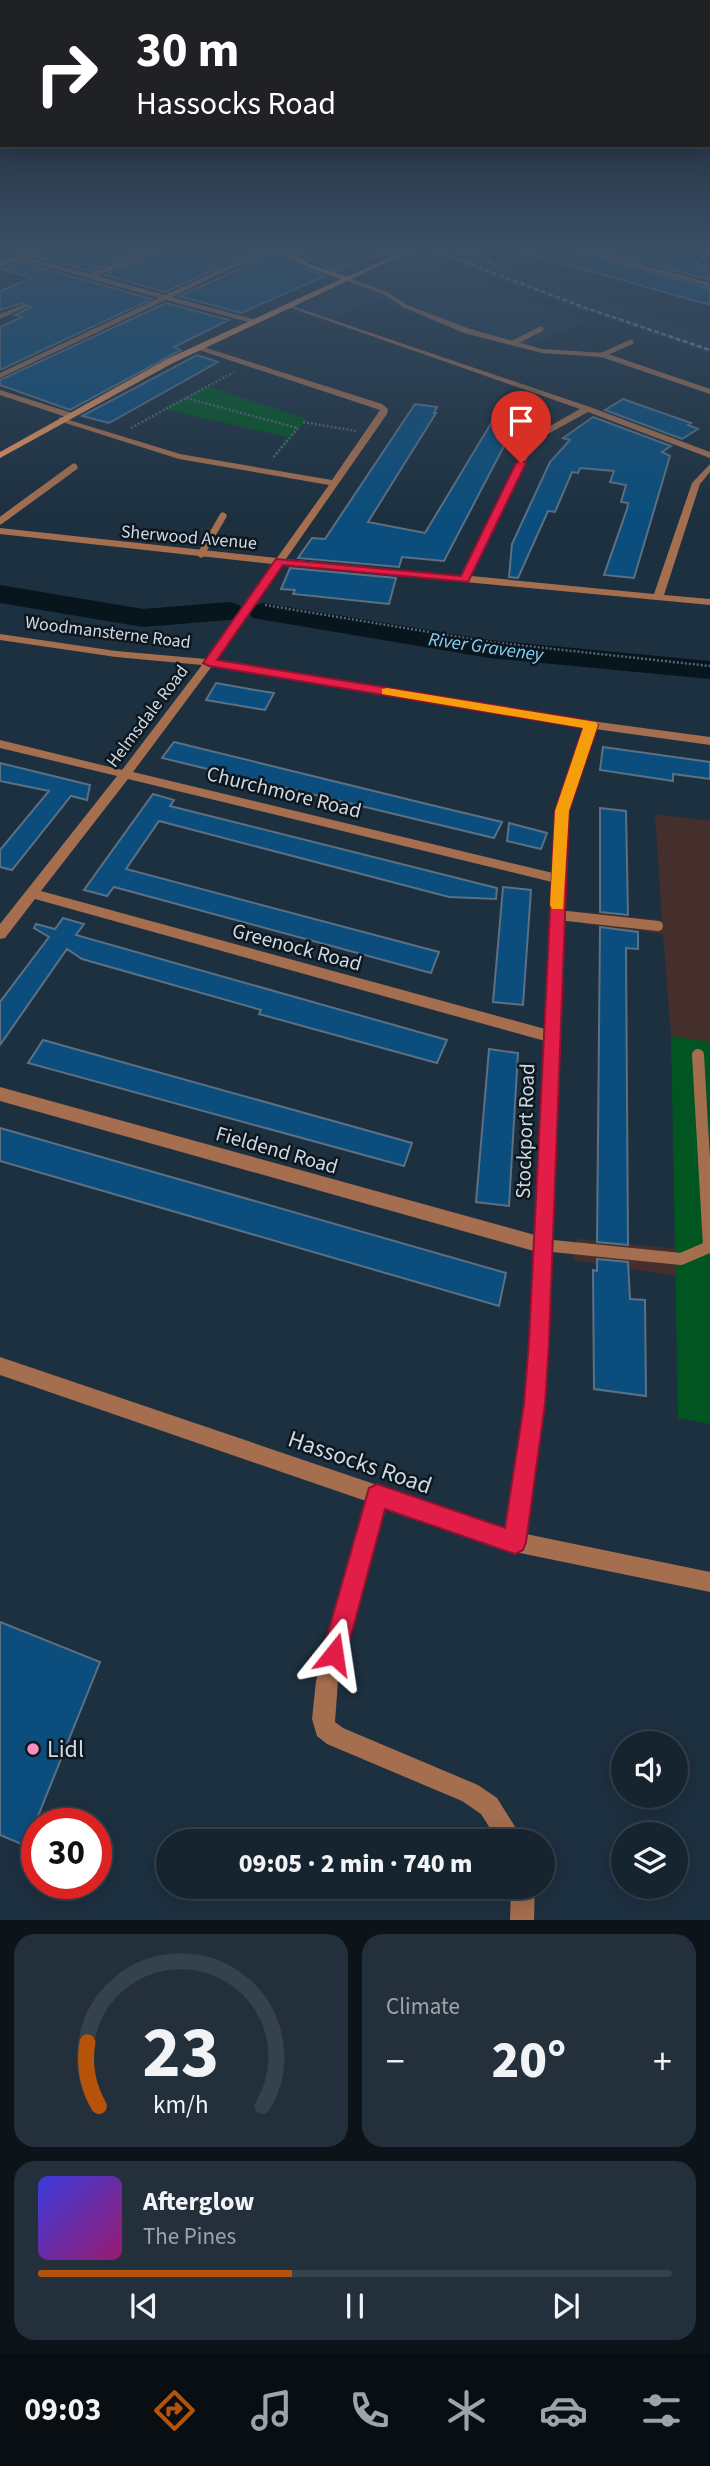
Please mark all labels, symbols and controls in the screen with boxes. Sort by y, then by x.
text: 30 m [136,16,240,86]
icon: right [21,28,112,119]
text: Hassocks Road [136,81,336,127]
pin [491,391,551,463]
icon: arrive [502,402,540,440]
street label: Sherwood Avenue [120,519,258,556]
street label: Woodmansterne Road [24,610,192,655]
water label: River Graveney [427,626,546,669]
street label: Helmsdale Road [101,660,194,773]
street label: Churchmore Road [203,758,365,826]
street label: Greenock Road [229,915,365,979]
street label: Stockport Road [508,1063,542,1199]
street label: Fieldend Road [212,1118,342,1182]
street label: Hassocks Road [283,1421,436,1503]
position arrow [297,1617,371,1691]
map controls [611,1731,688,1899]
button: sound [611,1731,688,1808]
place label: Lidl [47,1732,84,1767]
marker: Lidl [25,1741,41,1757]
speed limit sign: 30 [21,1808,112,1899]
button: layers [611,1822,688,1899]
text: 09:05 · 2 min · 740 m [239,1845,472,1882]
text: Climate [386,1990,460,2023]
text: 23 [143,2002,219,2106]
text: 20° [492,2024,566,2098]
text: − [386,2035,405,2089]
text: + [653,2035,672,2089]
text: km/h [153,2087,209,2123]
text: Afterglow [143,2183,254,2220]
text: The Pines [143,2220,236,2253]
icon: previous [125,2287,163,2325]
icon: pause [336,2287,374,2325]
icon: next [547,2287,585,2325]
icon: directions [150,2386,199,2435]
icon: music [247,2386,296,2435]
icon: phone [345,2386,394,2435]
icon: climate [442,2386,491,2435]
icon: car [539,2386,588,2435]
icon: filters [637,2386,686,2435]
text: 09:03 [24,2387,101,2433]

